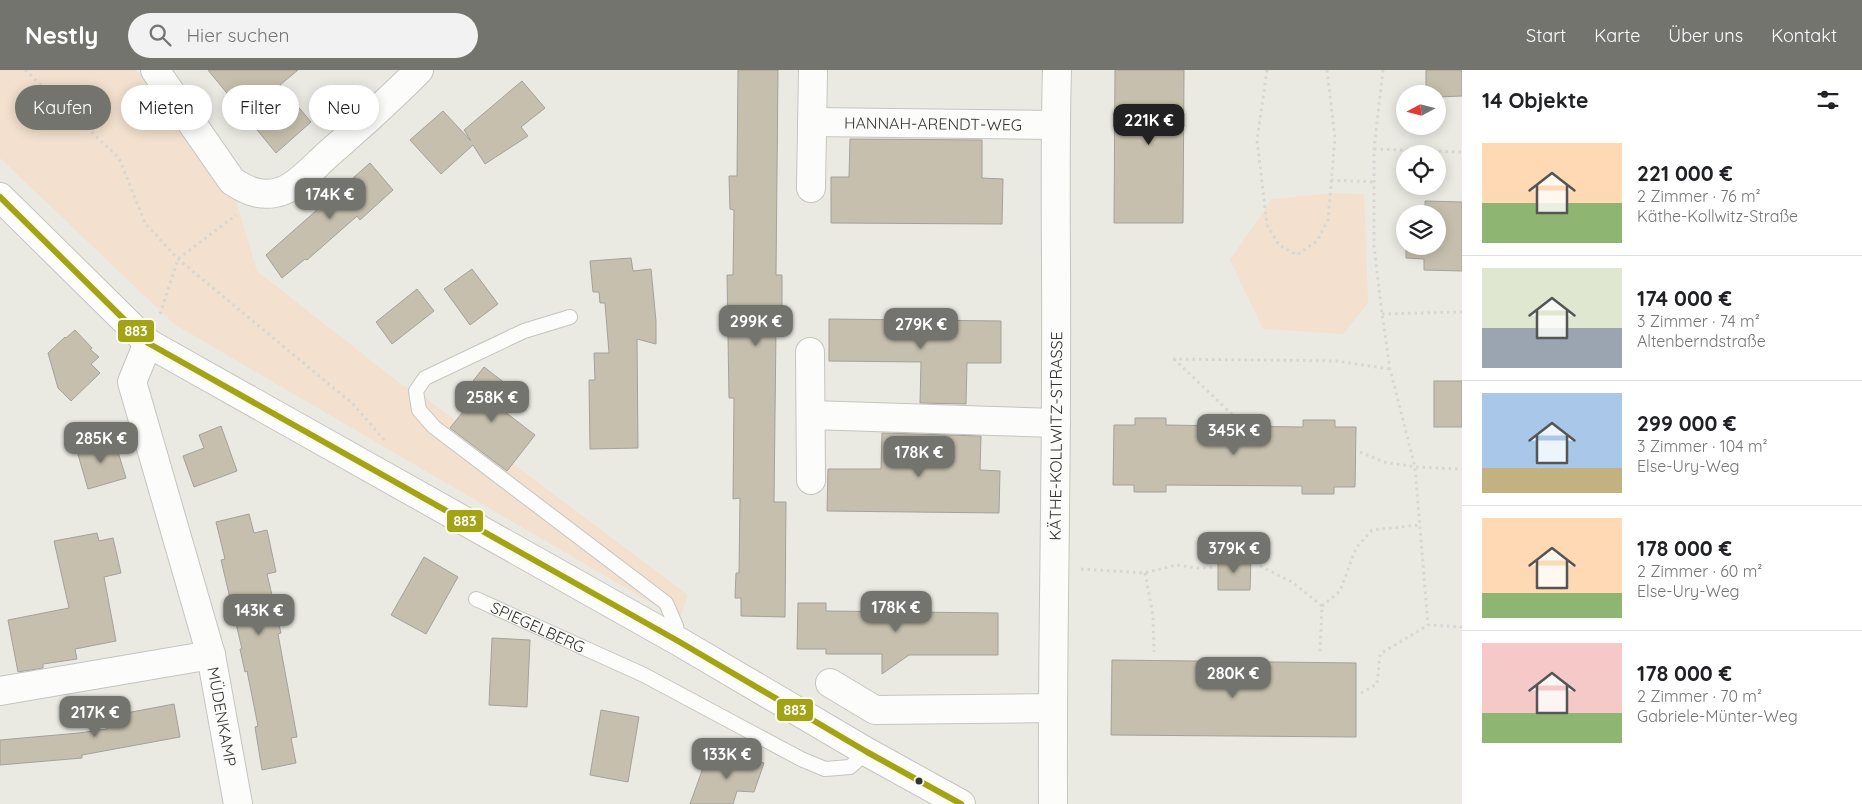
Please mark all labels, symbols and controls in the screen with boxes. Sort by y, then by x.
search box [128,13,478,58]
text: Nestly [25,20,98,50]
icon: search [146,21,174,49]
text: Hier suchen [186,23,289,47]
text: Start [1526,24,1566,47]
text: Karte [1594,24,1640,47]
text: Über uns [1668,24,1743,47]
text: Kontakt [1771,24,1837,47]
chip: Kaufen [15,85,111,130]
chip: Mieten [121,85,212,130]
chip: Filter [222,85,299,130]
chip: Neu [309,85,379,130]
north arrow [1396,85,1446,135]
map controls [1396,85,1446,255]
icon: filters [1814,86,1842,114]
text: 14 Objekte [1482,87,1589,113]
pin: 221K € [1108,104,1190,146]
text: 221K € [1124,110,1174,130]
street label: HANNAH-ARENDT-WEG [844,112,1022,135]
button: locate [1396,145,1446,195]
text: 221 000 € [1637,160,1733,186]
icon: home [1522,163,1582,223]
pin: 174K € [289,178,371,220]
text: 174K € [306,184,354,204]
text: 2 Zimmer · 76 m² [1637,186,1761,206]
button: layers [1396,205,1446,255]
text: Käthe-Kollwitz-Straße [1637,206,1798,226]
text: 174 000 € [1637,285,1732,311]
icon: home [1522,288,1582,348]
pin: 299K € [715,304,797,347]
pin: 279K € [880,308,962,350]
text: 299K € [730,311,782,331]
text: 3 Zimmer · 74 m² [1637,311,1760,331]
text: 279K € [895,314,947,334]
line badge: 883 [117,319,155,343]
text: 883 [125,322,147,340]
street label: KÄTHE-KOLLWITZ-STRASSE [1045,331,1066,541]
text: Altenberndstraße [1637,331,1766,351]
pin: 258K € [451,380,533,423]
text: 258K € [466,387,518,407]
text: 299 000 € [1637,410,1736,436]
icon: home [1522,413,1582,473]
pin: 345K € [1193,414,1275,456]
text: 345K € [1208,420,1260,440]
pin: 285K € [60,422,142,464]
text: 285K € [75,428,127,448]
pin: 178K € [878,436,960,478]
text: 3 Zimmer · 104 m² [1637,436,1768,456]
text: 178K € [895,442,943,462]
text: Else-Ury-Weg [1637,456,1740,476]
line badge: 883 [446,509,484,533]
text: 883 [454,512,476,530]
pin: 379K € [1193,532,1275,574]
text: 178 000 € [1637,535,1732,561]
text: 379K € [1208,538,1260,558]
icon: home [1522,538,1582,598]
text: 2 Zimmer · 60 m² [1637,561,1762,581]
text: Else-Ury-Weg [1637,581,1740,601]
pin: 178K € [855,590,937,633]
pin: 143K € [218,594,300,636]
street label: SPIEGELBERG [488,597,588,657]
text: 178K € [872,597,920,617]
text: 143K € [234,600,284,620]
pin: 280K € [1192,656,1274,699]
text: 178 000 € [1637,660,1732,686]
text: 280K € [1207,663,1259,683]
icon: home [1522,663,1582,723]
street label: MÜDENKAMP [203,665,241,768]
text: 2 Zimmer · 70 m² [1637,686,1762,706]
pin: 217K € [54,696,136,738]
line badge: 883 [776,698,814,722]
text: 883 [784,701,806,719]
text: 217K € [70,702,120,722]
text: Gabriele-Münter-Weg [1637,706,1798,726]
pin: 133K € [686,738,768,780]
text: 133K € [703,744,751,764]
unlabelled marker [914,776,924,786]

